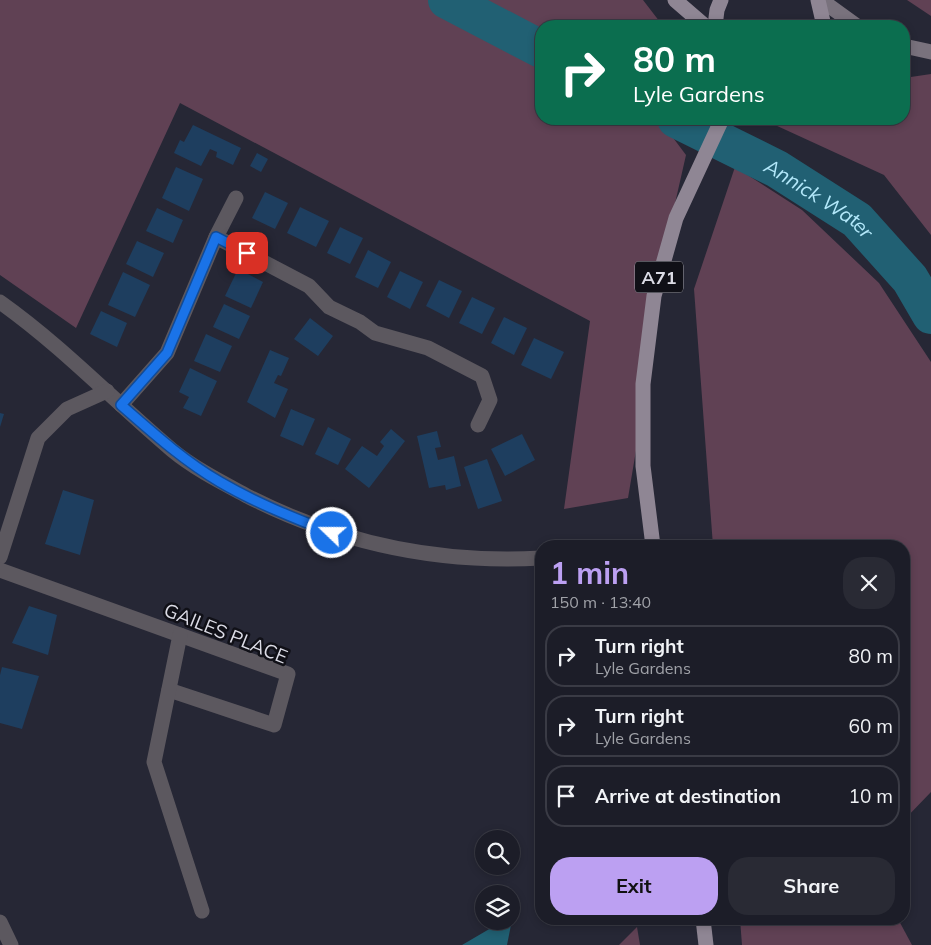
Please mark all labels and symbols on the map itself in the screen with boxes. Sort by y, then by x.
water label: Annick Water [760,152,880,244]
pin [226,232,268,274]
road number: A71 [635,262,683,292]
position arrow [305,506,357,558]
street label: GAILES PLACE [161,597,291,669]

